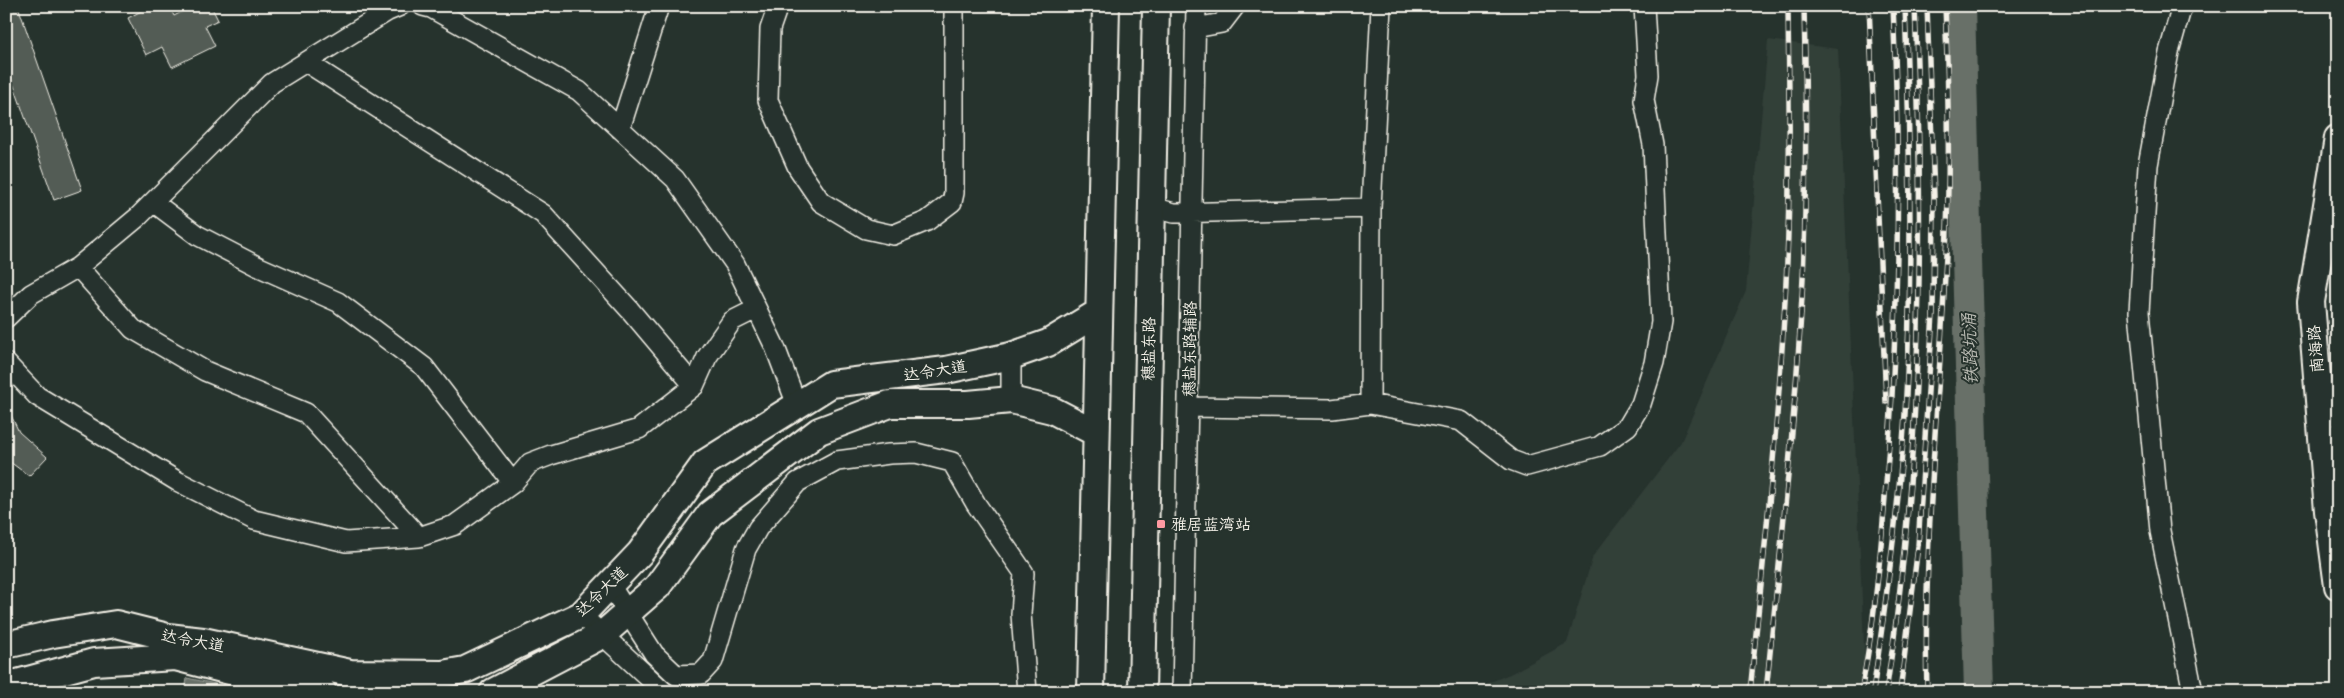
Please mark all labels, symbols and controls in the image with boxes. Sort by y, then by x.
street label: 穗盐东路辅路 [1178,301,1202,397]
water label: 铁路坑涌 [1957,312,1984,385]
street label: 穗盐东路 [1137,317,1161,381]
street label: 南海路 [2303,324,2329,374]
street label: 达令大道 [902,355,968,387]
place label: 雅居蓝湾站 [1171,514,1251,536]
marker: 雅居蓝湾站 [1155,518,1167,530]
street label: 达令大道 [571,562,632,622]
street label: 达令大道 [159,625,226,657]

